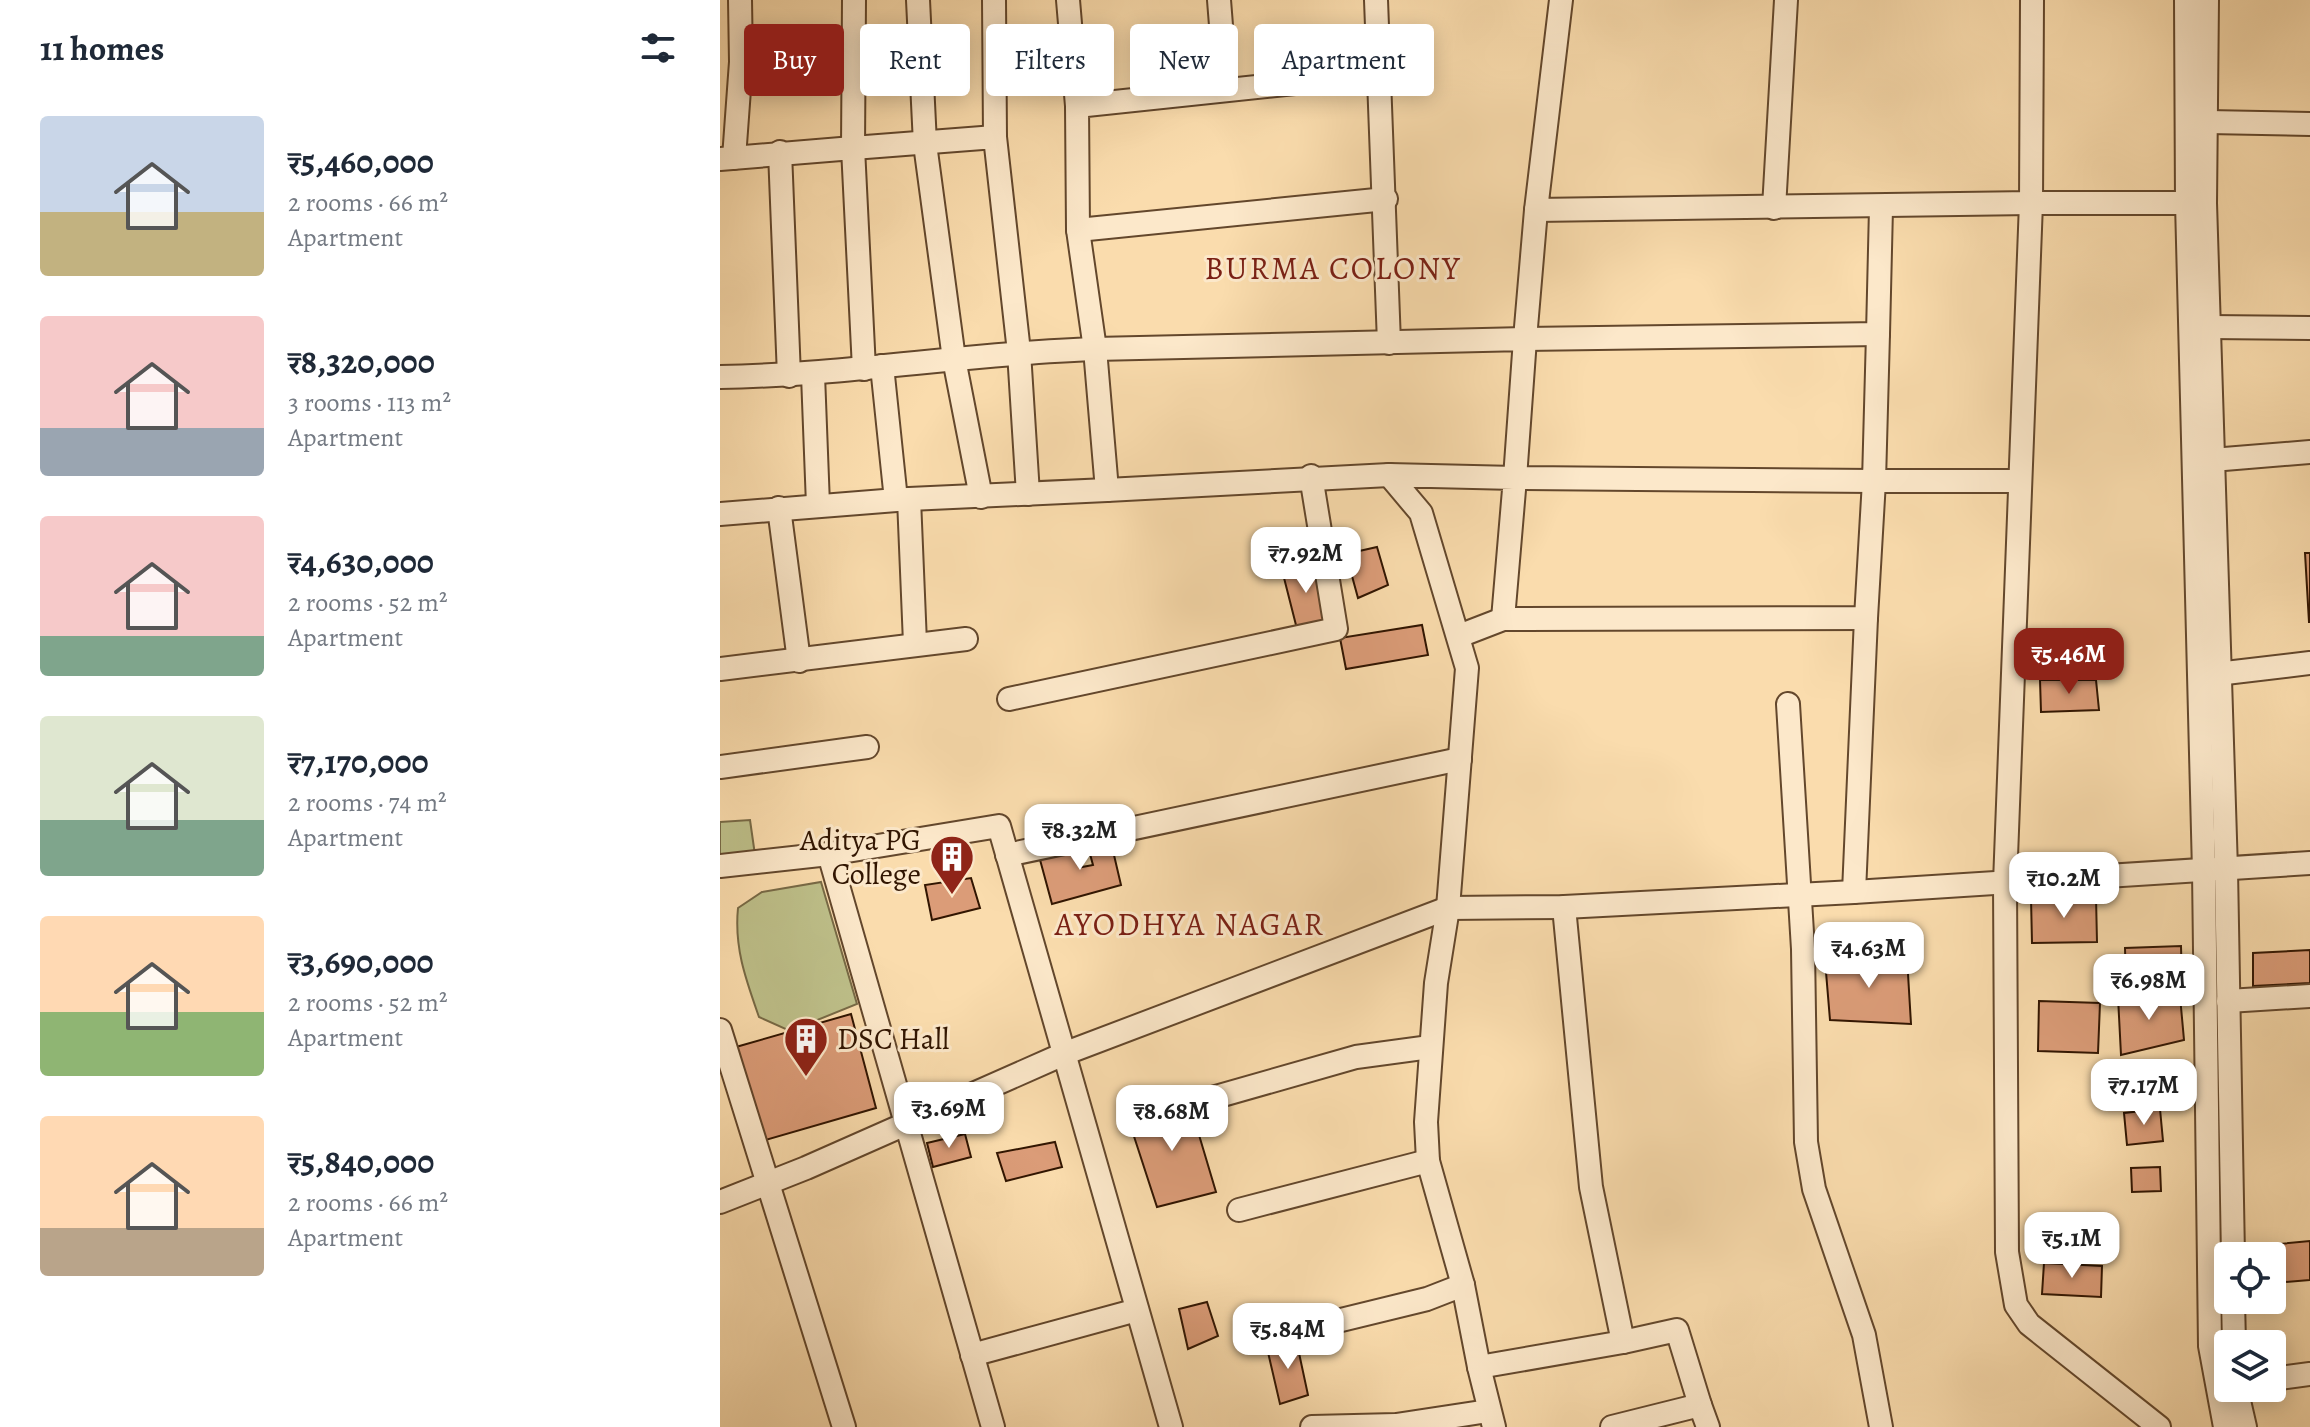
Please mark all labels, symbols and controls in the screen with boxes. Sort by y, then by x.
chip: Buy [744,24,844,96]
chip: Rent [860,24,970,96]
chip: Filters [986,24,1114,96]
chip: New [1130,24,1238,96]
chip: Apartment [1254,24,1434,96]
text: 11 homes [40,25,164,72]
icon: filters [636,26,680,70]
text: ₹5,460,000 [288,138,434,185]
icon: home [104,148,200,244]
text: 2 rooms · 66 m² [288,185,448,220]
text: Apartment [288,220,403,255]
district label: BURMA COLONY [1205,246,1461,290]
text: ₹8,320,000 [288,338,435,385]
icon: home [104,348,200,444]
text: 3 rooms · 113 m² [288,385,451,420]
text: Apartment [288,420,403,455]
pin: ₹7.92M [1241,527,1371,595]
text: ₹7.92M [1269,535,1343,570]
text: ₹4,630,000 [288,538,434,585]
icon: home [104,548,200,644]
text: 2 rooms · 52 m² [288,585,447,620]
text: Apartment [288,620,403,655]
pin: ₹5.46M [2004,628,2134,696]
text: ₹5.46M [2032,636,2106,671]
text: ₹7,170,000 [288,738,429,785]
icon: home [104,748,200,844]
text: 2 rooms · 74 m² [288,785,447,820]
pin: ₹8.32M [1015,804,1145,872]
text: ₹8.32M [1043,812,1117,847]
text: Apartment [288,820,403,855]
place label: Aditya PG College [799,820,921,894]
building icon: Aditya PG College [928,833,976,896]
pin: ₹10.2M [1999,852,2129,920]
text: ₹10.2M [2027,860,2101,895]
district label: AYODHYA NAGAR [1054,902,1325,946]
pin: ₹4.63M [1804,922,1934,990]
text: ₹4.63M [1832,930,1906,965]
text: ₹3,690,000 [288,938,434,985]
icon: home [104,948,200,1044]
pin: ₹6.98M [2084,954,2214,1022]
text: ₹6.98M [2111,962,2187,997]
text: 2 rooms · 52 m² [288,985,447,1020]
building icon: DSC Hall [782,1015,830,1078]
place label: DSC Hall [837,1019,949,1059]
text: Apartment [288,1020,403,1055]
pin: ₹7.17M [2079,1059,2209,1127]
text: ₹7.17M [2109,1067,2179,1102]
pin: ₹3.69M [884,1082,1014,1150]
pin: ₹8.68M [1107,1085,1237,1153]
text: ₹3.69M [912,1090,986,1125]
text: ₹8.68M [1134,1093,1210,1128]
text: ₹5,840,000 [288,1138,434,1185]
icon: home [104,1148,200,1244]
text: 2 rooms · 66 m² [288,1185,448,1220]
pin: ₹5.1M [2016,1212,2128,1280]
text: Apartment [288,1220,403,1255]
text: ₹5.1M [2042,1220,2102,1255]
map controls [2214,1242,2286,1402]
button: locate [2214,1242,2286,1314]
pin: ₹5.84M [1223,1303,1353,1371]
text: ₹5.84M [1251,1311,1325,1346]
button: layers [2214,1330,2286,1402]

